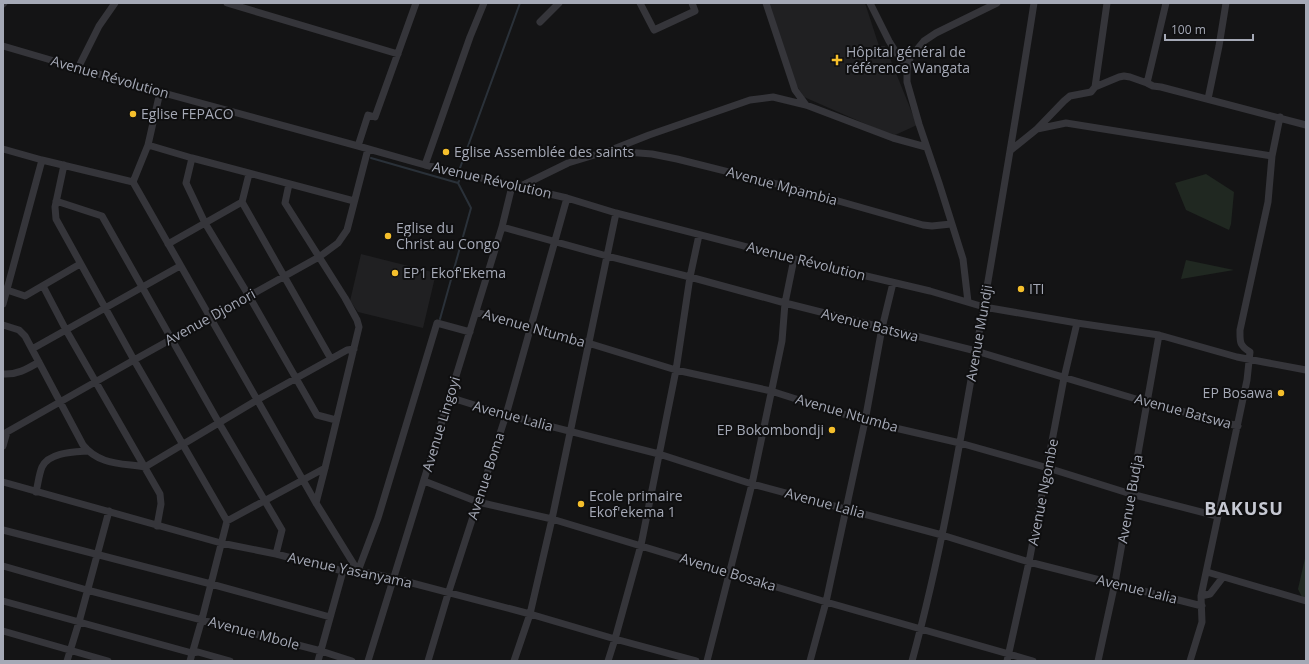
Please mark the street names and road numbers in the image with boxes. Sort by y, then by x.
street label: Avenue Révolution [49,51,171,102]
street label: Avenue Révolution [431,157,554,202]
street label: Avenue Mpambia [725,162,840,209]
street label: Avenue Révolution [745,237,868,284]
street label: Avenue Mundji [961,283,996,383]
street label: Avenue Djonori [161,284,258,349]
street label: Avenue Batswa [820,303,921,346]
street label: Avenue Ntumba [481,304,588,351]
street label: Avenue Lingoyi [417,374,464,474]
street label: Avenue Batswa [1133,388,1234,433]
street label: Avenue Ntumba [794,389,901,436]
street label: Avenue Lalia [471,396,555,435]
street label: Avenue Boma [462,430,509,522]
street label: Avenue Ngombe [1023,437,1062,547]
street label: Avenue Budja [1112,453,1147,545]
street label: Avenue Lalia [783,483,867,522]
street label: Avenue Yasanyama [286,547,414,592]
street label: Avenue Bosaka [678,548,778,595]
street label: Avenue Lalia [1095,569,1179,608]
street label: Avenue Mbole [207,611,302,654]

